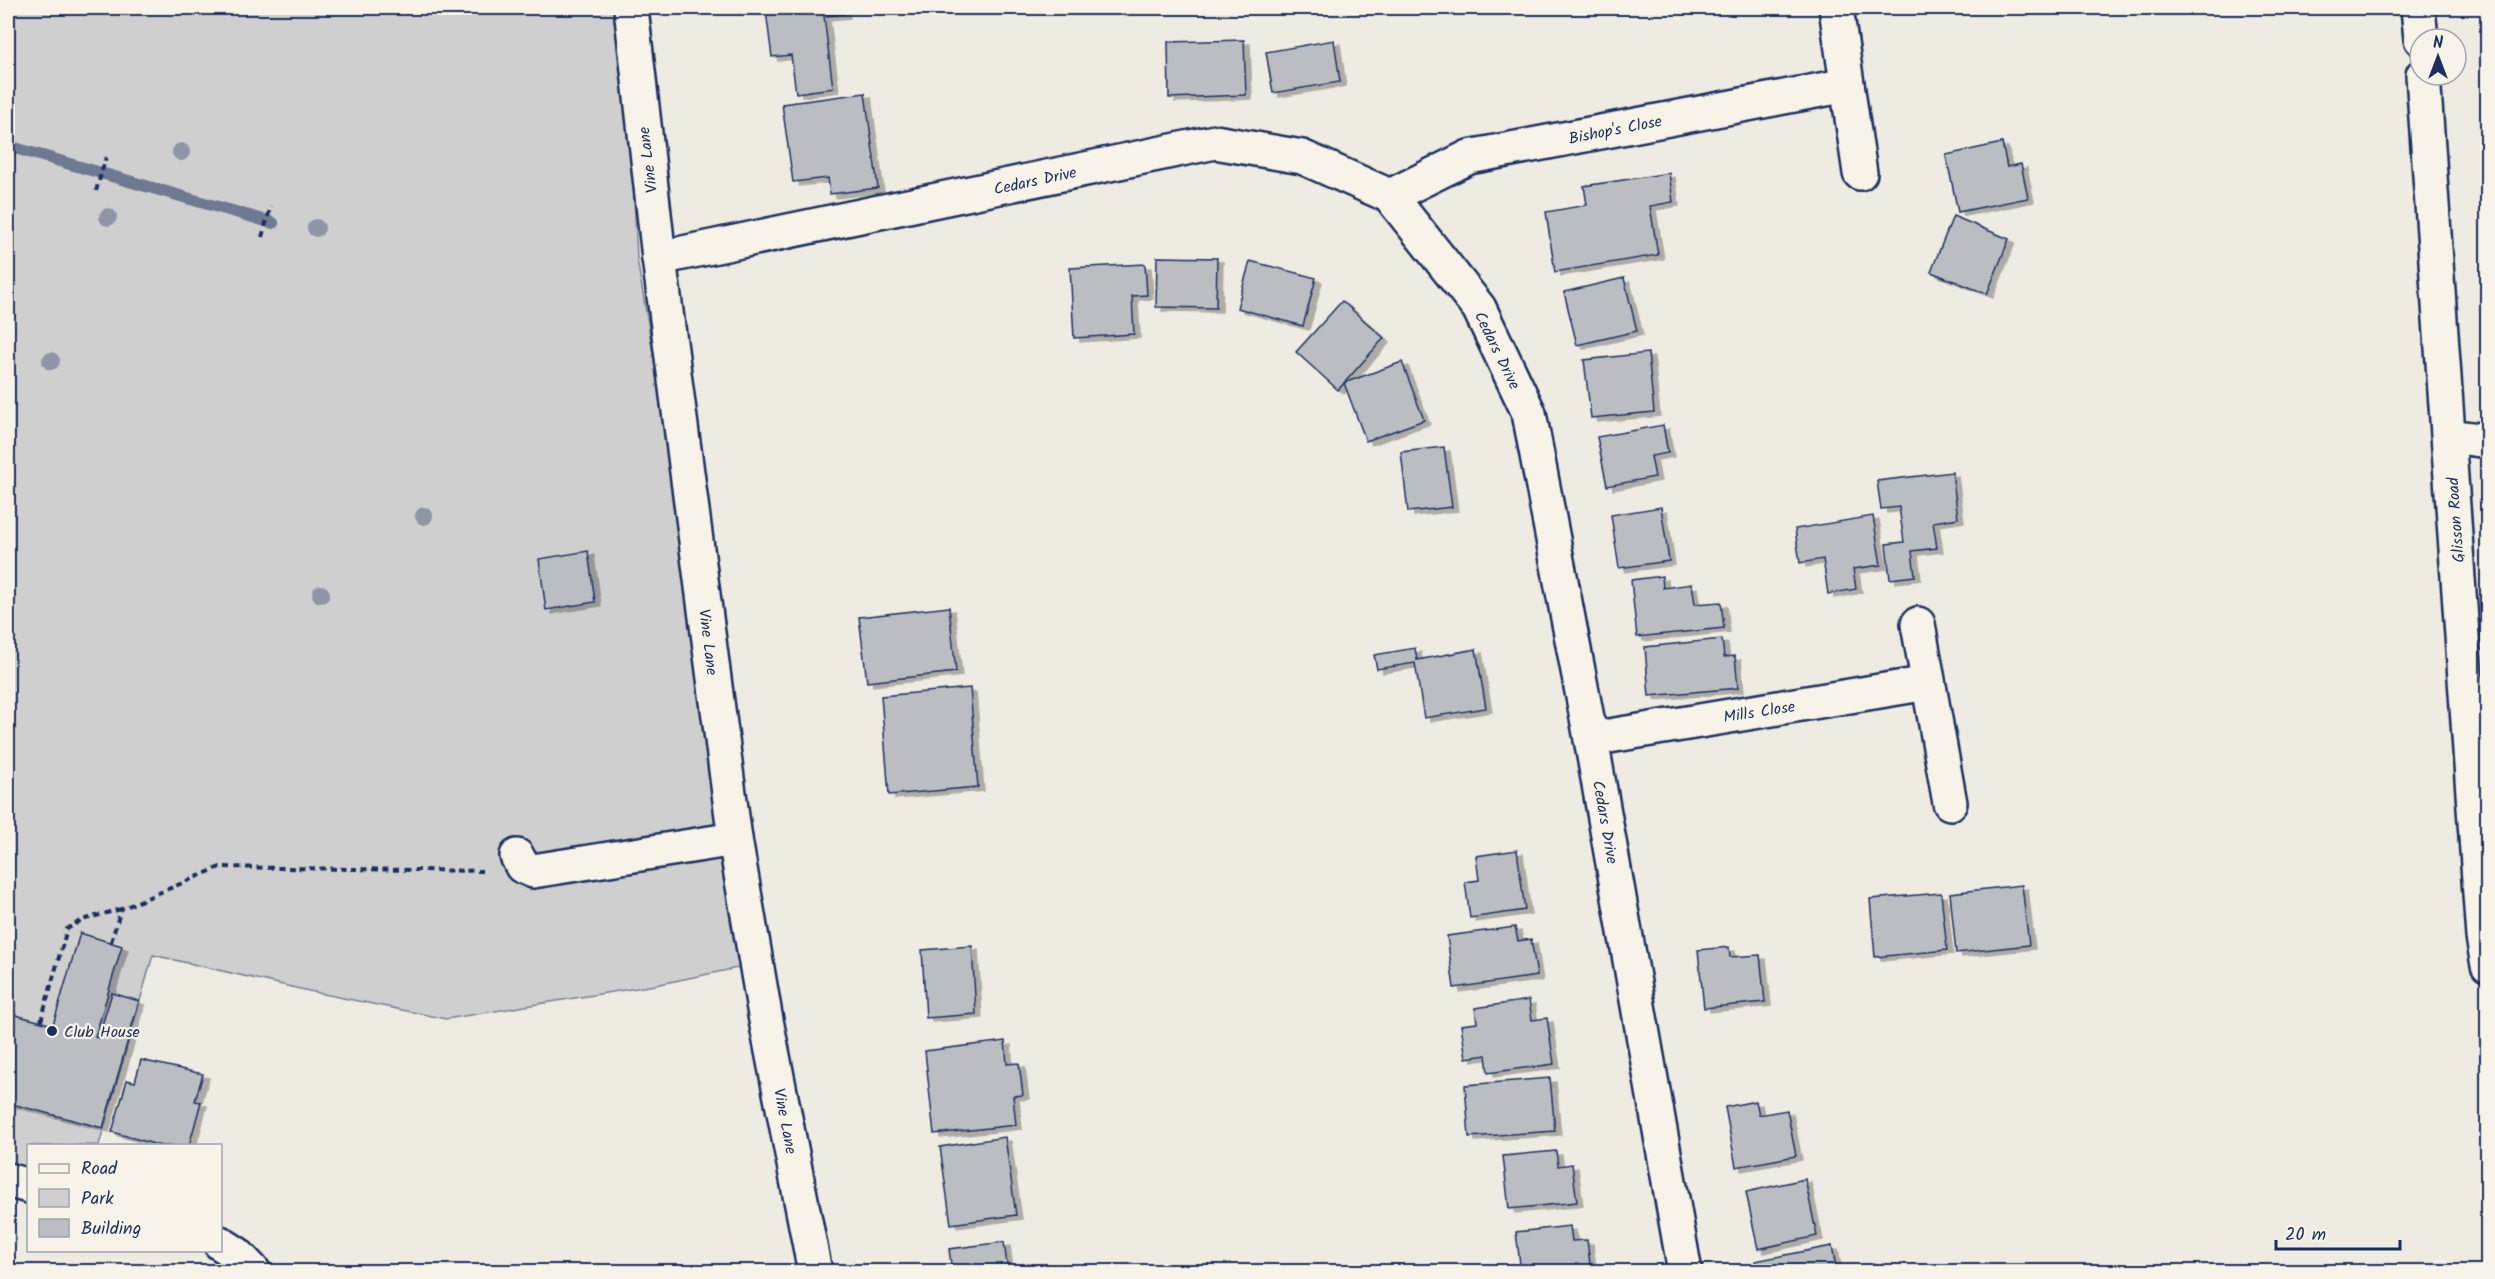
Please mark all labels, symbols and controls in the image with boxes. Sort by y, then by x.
north arrow [2408,27,2468,87]
text: N [2433,31,2443,56]
street label: Bishop's Close [1566,109,1664,152]
street label: Vine Lane [632,125,665,194]
street label: Cedars Drive [992,160,1079,202]
street label: Cedars Drive [1467,307,1526,394]
street label: Glisson Road [2441,475,2472,563]
street label: Vine Lane [691,608,724,677]
street label: Mills Close [1722,694,1797,730]
street label: Cedars Drive [1585,779,1624,866]
place label: Club House [64,1020,140,1045]
marker: Club House [45,1024,59,1038]
street label: Vine Lane [766,1086,803,1156]
legend [27,1144,222,1252]
text: Road [81,1155,118,1184]
text: Park [81,1185,114,1214]
scale bar [2276,1213,2400,1251]
text: Building [81,1215,141,1244]
text: 20 m [2285,1221,2326,1250]

